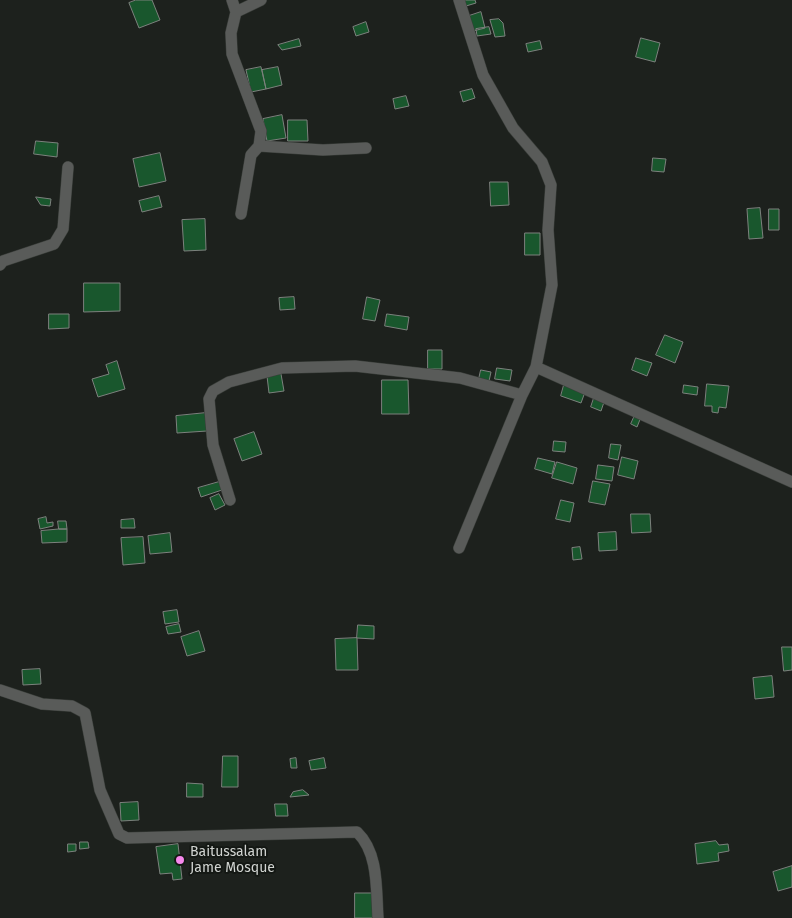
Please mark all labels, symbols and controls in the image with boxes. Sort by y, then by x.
place label: Baitussalam Jame Mosque [190,844,275,876]
marker: Baitussalam Jame Mosque [174,854,186,866]

